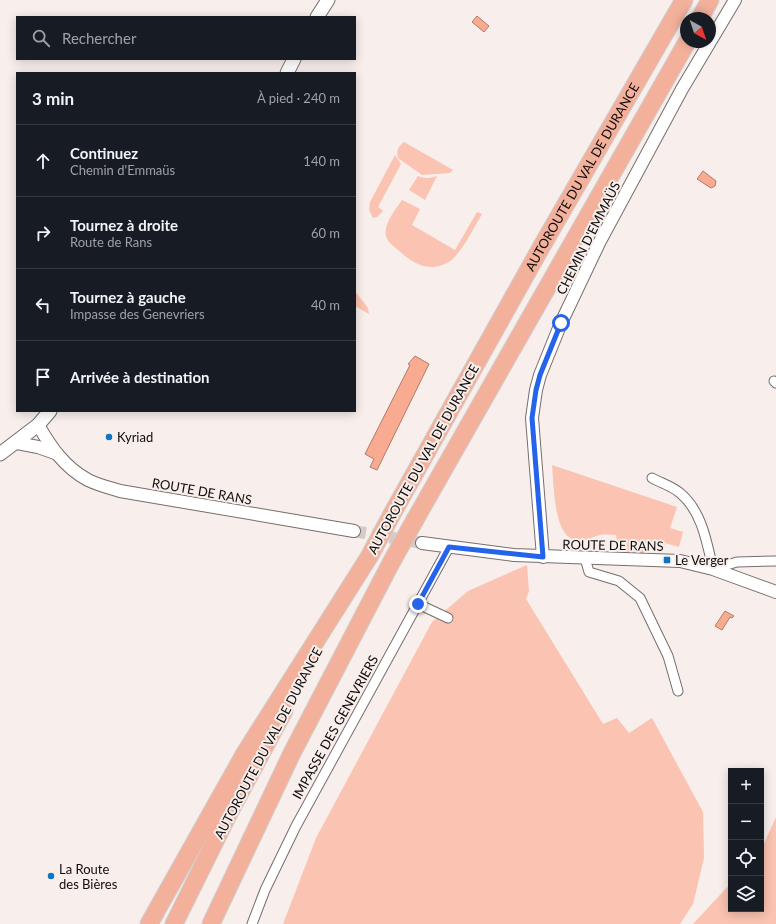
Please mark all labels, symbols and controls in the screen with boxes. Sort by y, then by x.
north arrow [680,12,716,48]
search box [16,16,356,60]
icon: search [30,27,52,49]
text: Rechercher [62,29,136,47]
street label: AUTOROUTE DU VAL DE DURANCE [522,80,642,274]
text: 3 min [32,88,74,109]
text: À pied · 240 m [257,90,340,106]
text: Continuez [70,144,138,162]
icon: ahead [32,150,54,172]
text: 140 m [303,153,340,169]
text: Chemin d'Emmaüs [70,162,175,178]
street label: CHEMIN D'EMMAÜS [553,179,623,297]
text: Tournez à droite [70,216,178,234]
icon: right [32,222,54,244]
text: 60 m [311,225,340,241]
text: Route de Rans [70,234,152,250]
text: Tournez à gauche [70,288,186,306]
icon: left [32,294,54,316]
text: 40 m [311,297,340,313]
text: Impasse des Genevriers [70,306,205,322]
route start [552,314,570,332]
street label: AUTOROUTE DU VAL DE DURANCE [364,361,482,557]
icon: arrive [32,366,54,388]
text: Arrivée à destination [70,368,209,386]
place label: Kyriad [117,429,153,445]
marker: Kyriad [104,432,114,442]
street label: ROUTE DE RANS [151,474,253,508]
street label: ROUTE DE RANS [562,536,664,554]
place label: Le Verger [675,552,729,568]
marker: Le Verger [662,555,672,565]
route end [409,595,427,613]
street label: AUTOROUTE DU VAL DE DURANCE [211,645,325,841]
street label: IMPASSE DES GENEVRIERS [289,652,381,802]
map controls [728,768,764,912]
button: + [728,768,764,804]
button: − [728,804,764,840]
button: locate [728,840,764,876]
place label: La Route des Bières [59,861,118,892]
marker: La Route des Bières [46,871,56,881]
button: layers [728,876,764,912]

